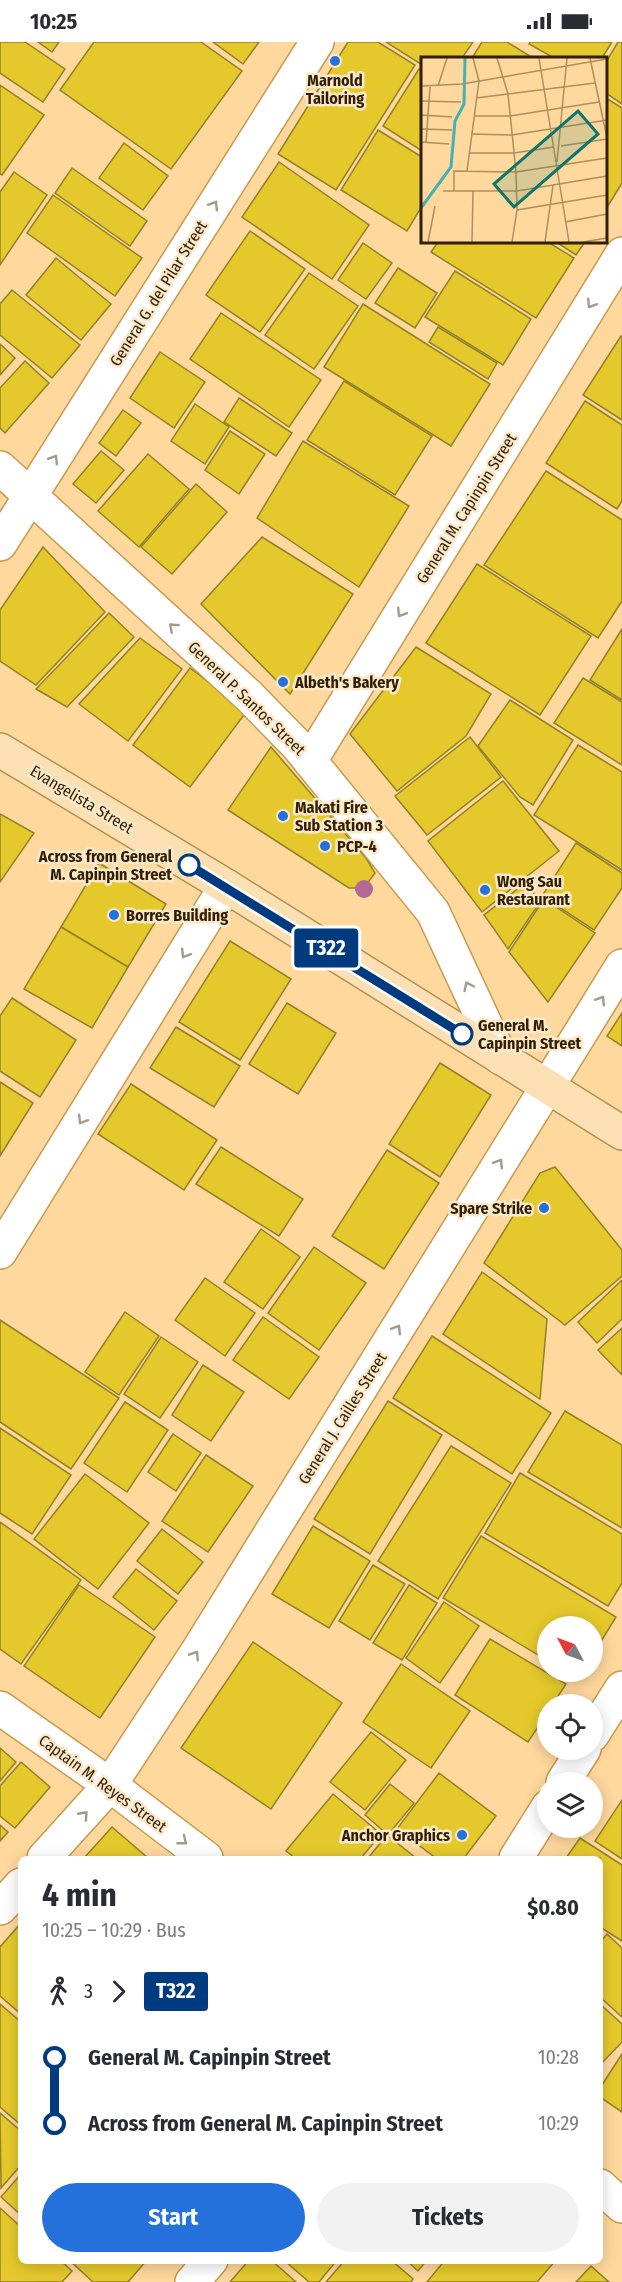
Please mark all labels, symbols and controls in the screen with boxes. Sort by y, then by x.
text: 10:25 [30,8,77,35]
marker: Marnold Tailoring [328,54,342,68]
inset map [421,57,607,243]
place label: Marnold Tailoring [306,71,364,108]
one-way arrow [206,201,218,211]
street label: General G. del Pilar Street [106,216,211,370]
one-way arrow [587,298,599,308]
street label: General M. Capinpin Street [412,429,521,587]
one-way arrow [46,455,58,465]
one-way arrow [396,607,408,617]
one-way arrow [170,623,180,634]
street label: General P. Santos Street [184,638,310,760]
place label: Albeth's Bakery [294,673,399,692]
marker: Albeth's Bakery [276,675,290,689]
street label: Evangelista Street [27,761,137,838]
place label: Makati Fire Sub Station 3 [295,798,383,835]
marker: Makati Fire Sub Station 3 [276,809,290,823]
place label: PCP-4 [337,837,377,856]
marker: PCP-4 [318,839,332,853]
place label: Across from General M. Capinpin Street [38,847,173,884]
marker: Across from General M. Capinpin Street [178,854,200,876]
place label: Wong Sau Restaurant [497,872,570,909]
marker: Wong Sau Restaurant [478,883,492,897]
place label: Borres Building [126,906,228,925]
marker: Borres Building [107,908,121,922]
line badge: T322 [284,928,368,968]
text: T322 [306,935,346,961]
one-way arrow [180,948,192,958]
one-way arrow [463,981,475,992]
one-way arrow [593,996,605,1006]
place label: General M. Capinpin Street [478,1016,582,1053]
marker: General M. Capinpin Street [451,1023,473,1045]
one-way arrow [77,1114,89,1124]
one-way arrow [492,1159,504,1169]
place label: Spare Strike [450,1199,532,1218]
marker: Spare Strike [537,1201,551,1215]
one-way arrow [389,1325,401,1335]
street label: General J. Cailles Street [294,1348,391,1488]
north arrow [537,1616,603,1682]
map controls [537,1616,603,1838]
one-way arrow [188,1651,199,1662]
button: locate [537,1694,603,1760]
street label: Captain M. Reyes Street [35,1731,171,1837]
button: layers [537,1772,603,1838]
one-way arrow [77,1811,88,1822]
place label: Anchor Graphics [341,1826,450,1845]
marker: Anchor Graphics [455,1828,469,1842]
one-way arrow [177,1834,188,1845]
text: 4 min [42,1875,117,1915]
text: $0.80 [527,1894,579,1921]
text: 10:25 – 10:29 · Bus [42,1918,186,1942]
icon: walk [42,1975,75,2008]
icon: forward [102,1975,135,2008]
text: T322 [156,1978,196,2004]
text: 3 [84,1979,93,2003]
text: General M. Capinpin Street [88,2044,331,2071]
text: 10:28 [538,2045,579,2069]
text: Across from General M. Capinpin Street [88,2110,443,2137]
text: 10:29 [538,2111,579,2135]
button: Start [42,2183,305,2252]
button: Tickets [317,2183,579,2252]

